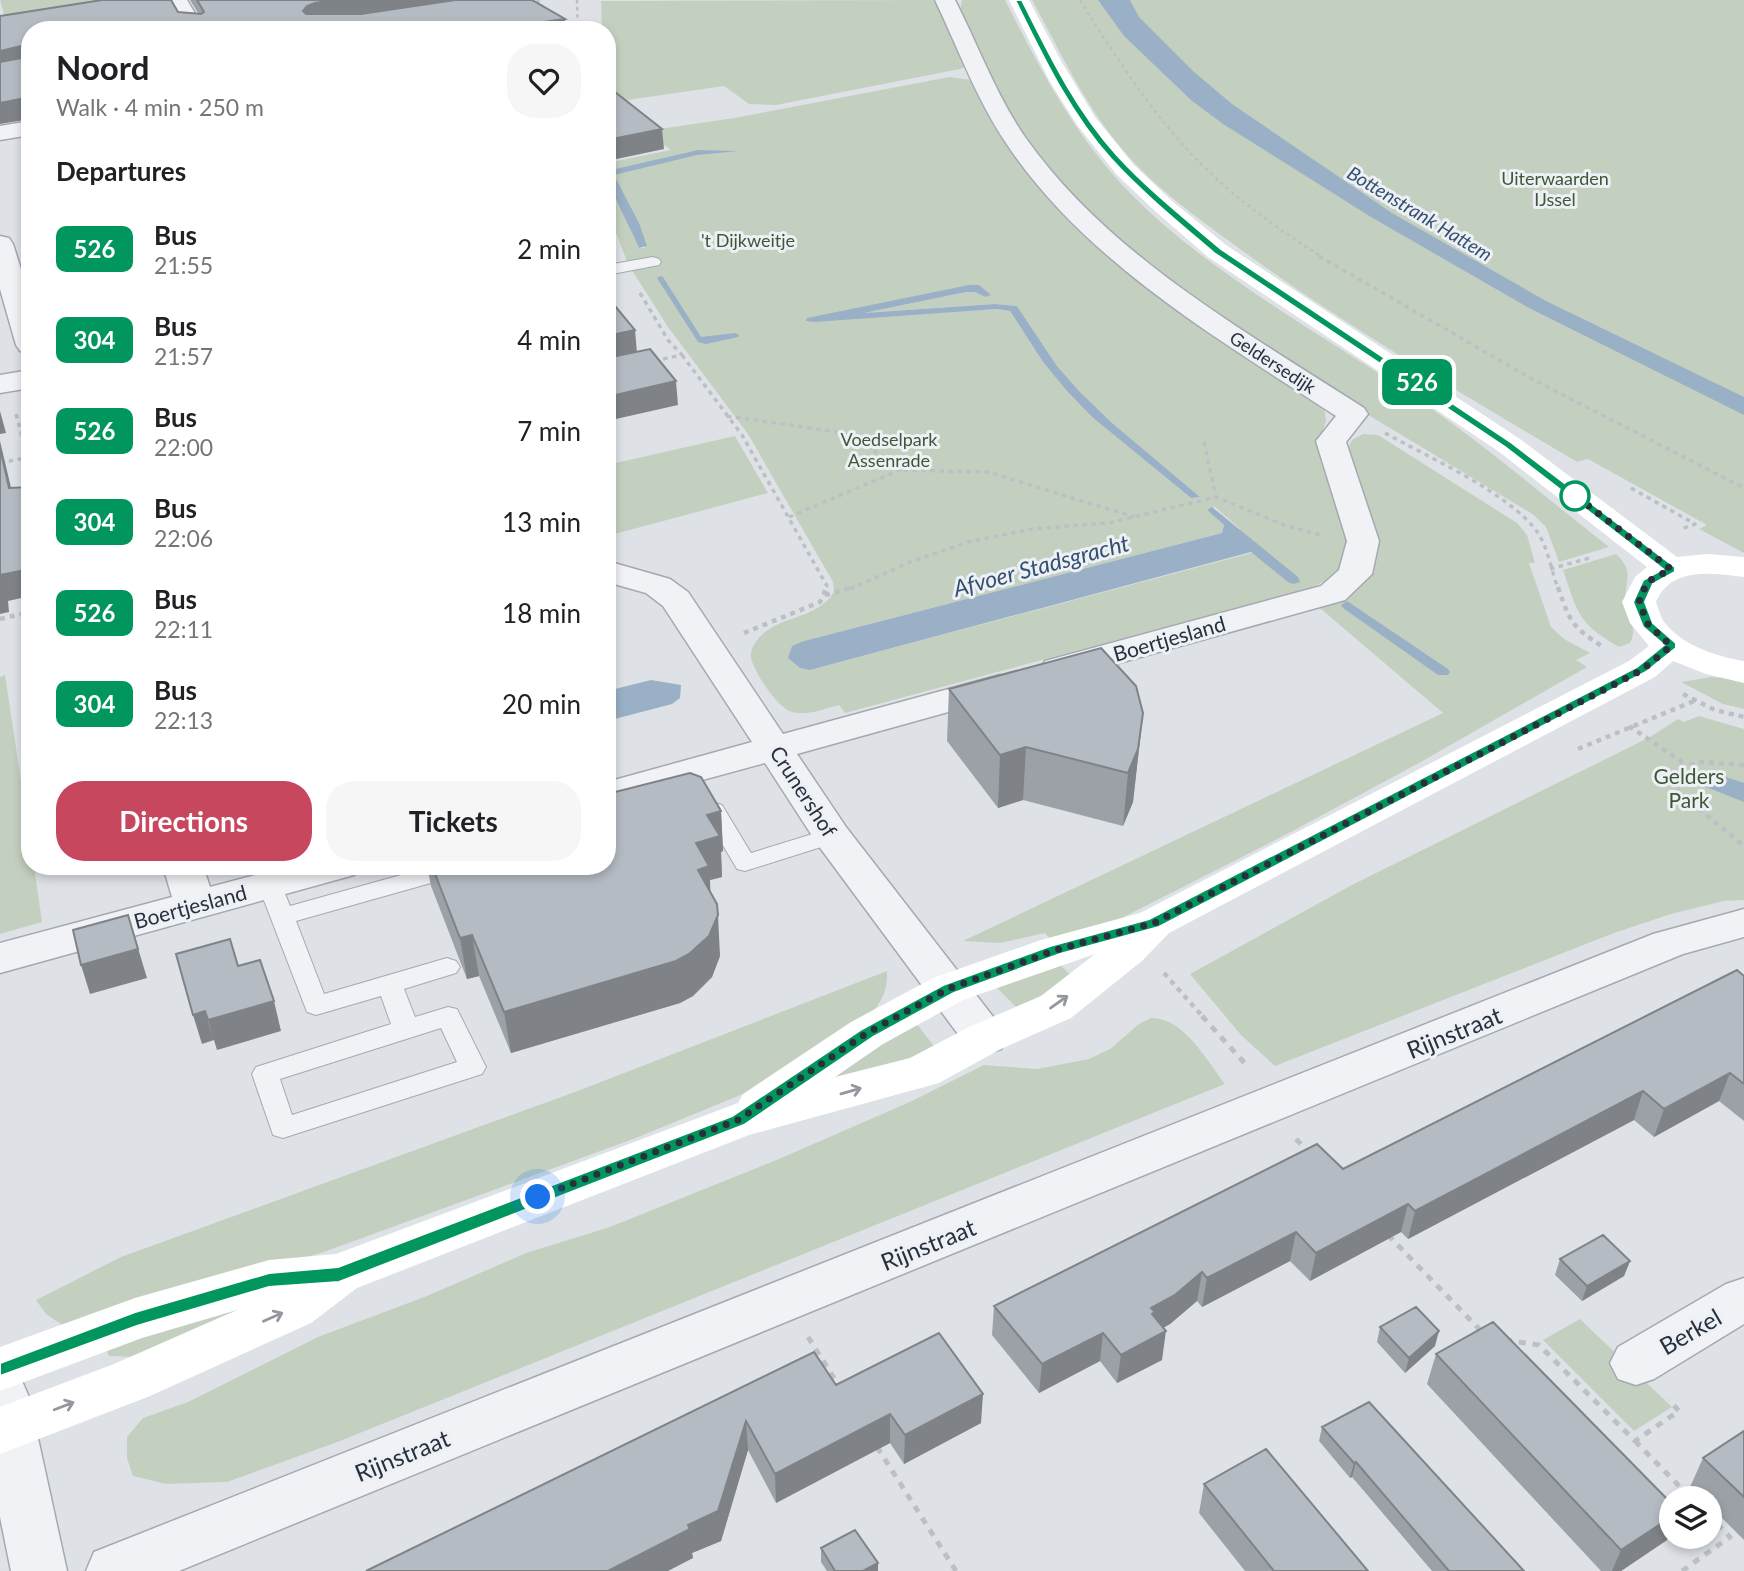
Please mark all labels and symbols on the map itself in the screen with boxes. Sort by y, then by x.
water label: Bottenstrank Hattem [1343,161,1497,265]
park label: Uiterwaarden IJssel [1501,167,1609,210]
park label: 't Dijkweitje [701,229,795,251]
street label: Geldersedijk [1226,326,1321,398]
line badge: 526 [1377,359,1457,405]
park label: Voedselpark Assenrade [841,428,938,471]
unlabelled marker [1560,481,1590,511]
water label: Afvoer Stadsgracht [949,528,1132,602]
street label: Boertjesland [1110,610,1228,666]
street label: Crunershof [765,741,843,842]
park label: Gelders Park [1654,763,1724,812]
street label: Boertjesland [131,879,249,933]
one-way arrow [1049,995,1068,1009]
street label: Rijnstraat [1402,1000,1506,1064]
one-way arrow [840,1084,862,1097]
your location [520,1179,555,1214]
street label: Rijnstraat [876,1212,980,1276]
street label: Berkel [1654,1302,1726,1360]
one-way arrow [262,1310,283,1323]
one-way arrow [52,1399,74,1411]
street label: Rijnstraat [350,1423,454,1487]

